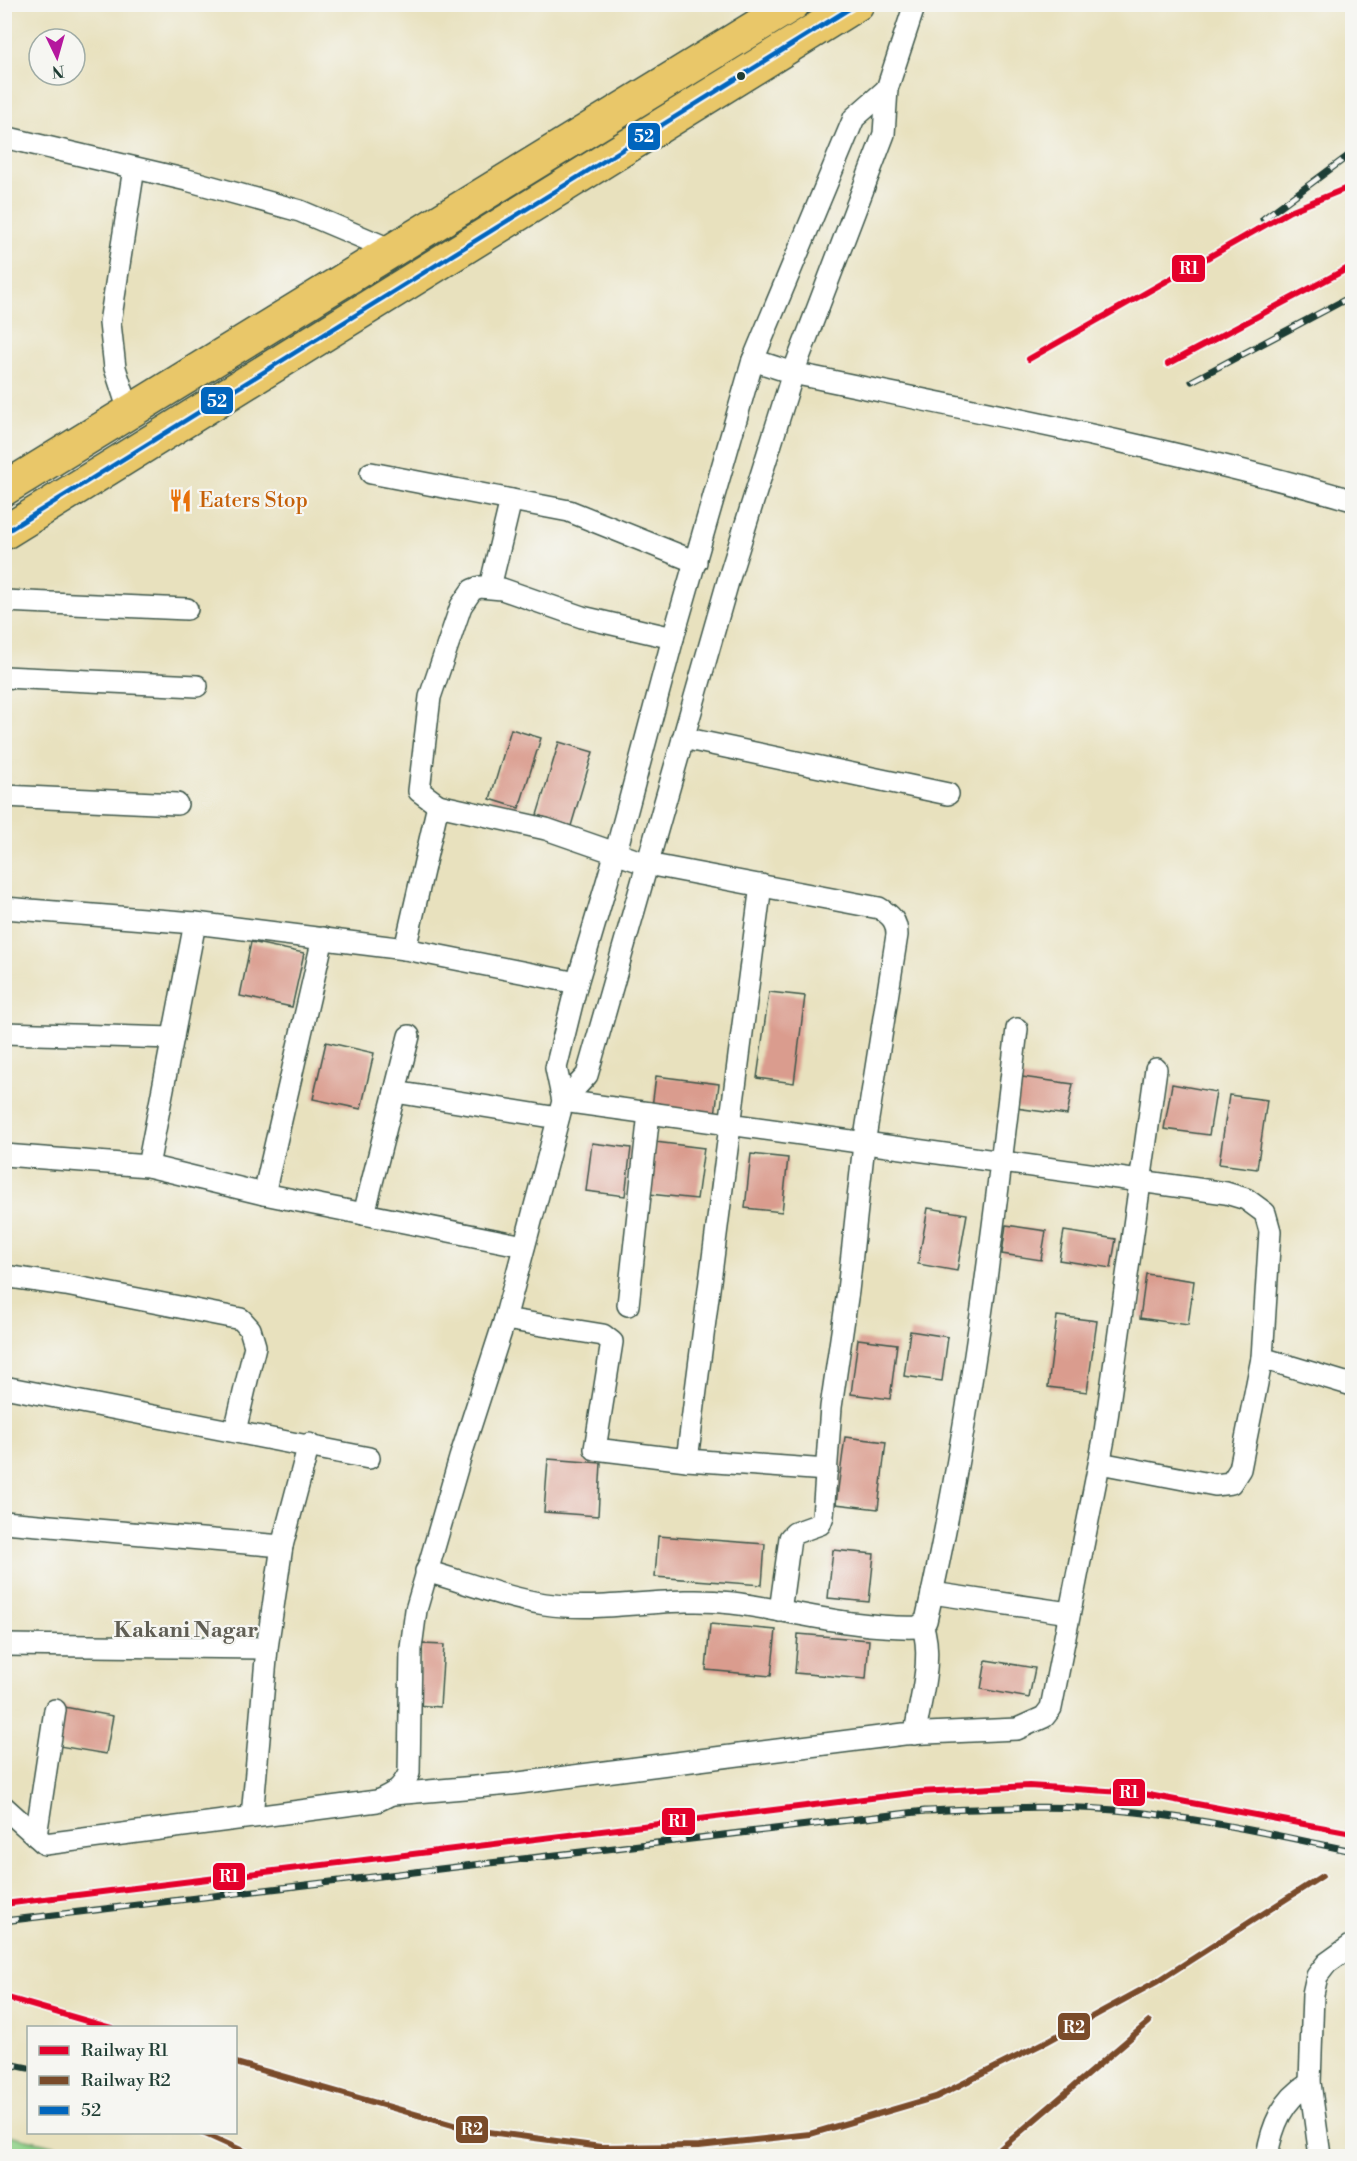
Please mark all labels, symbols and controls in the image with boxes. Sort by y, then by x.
north arrow [27,27,87,87]
text: N [51,60,65,81]
unlabelled marker [735,70,747,82]
line badge: 52 [627,122,661,151]
text: 52 [634,127,654,147]
line badge: R1 [1171,254,1206,283]
text: R1 [1179,259,1199,279]
line badge: 52 [200,386,234,415]
text: 52 [207,392,227,412]
restaurant icon: Eaters Stop [168,488,194,514]
place label: Eaters Stop [199,488,308,514]
district label: Kakani Nagar [114,1617,258,1644]
line badge: R1 [1112,1778,1146,1807]
text: R1 [1119,1783,1139,1803]
line badge: R1 [661,1807,696,1836]
text: R1 [668,1812,688,1832]
line badge: R1 [212,1862,246,1891]
text: R1 [219,1867,239,1887]
line badge: R2 [1057,2012,1091,2041]
text: R2 [1063,2018,1085,2038]
legend [27,2026,237,2134]
text: Railway R1 [81,2039,169,2062]
text: Railway R2 [81,2069,171,2092]
text: 52 [81,2099,101,2122]
line badge: R2 [455,2115,489,2144]
text: R2 [461,2120,483,2140]

